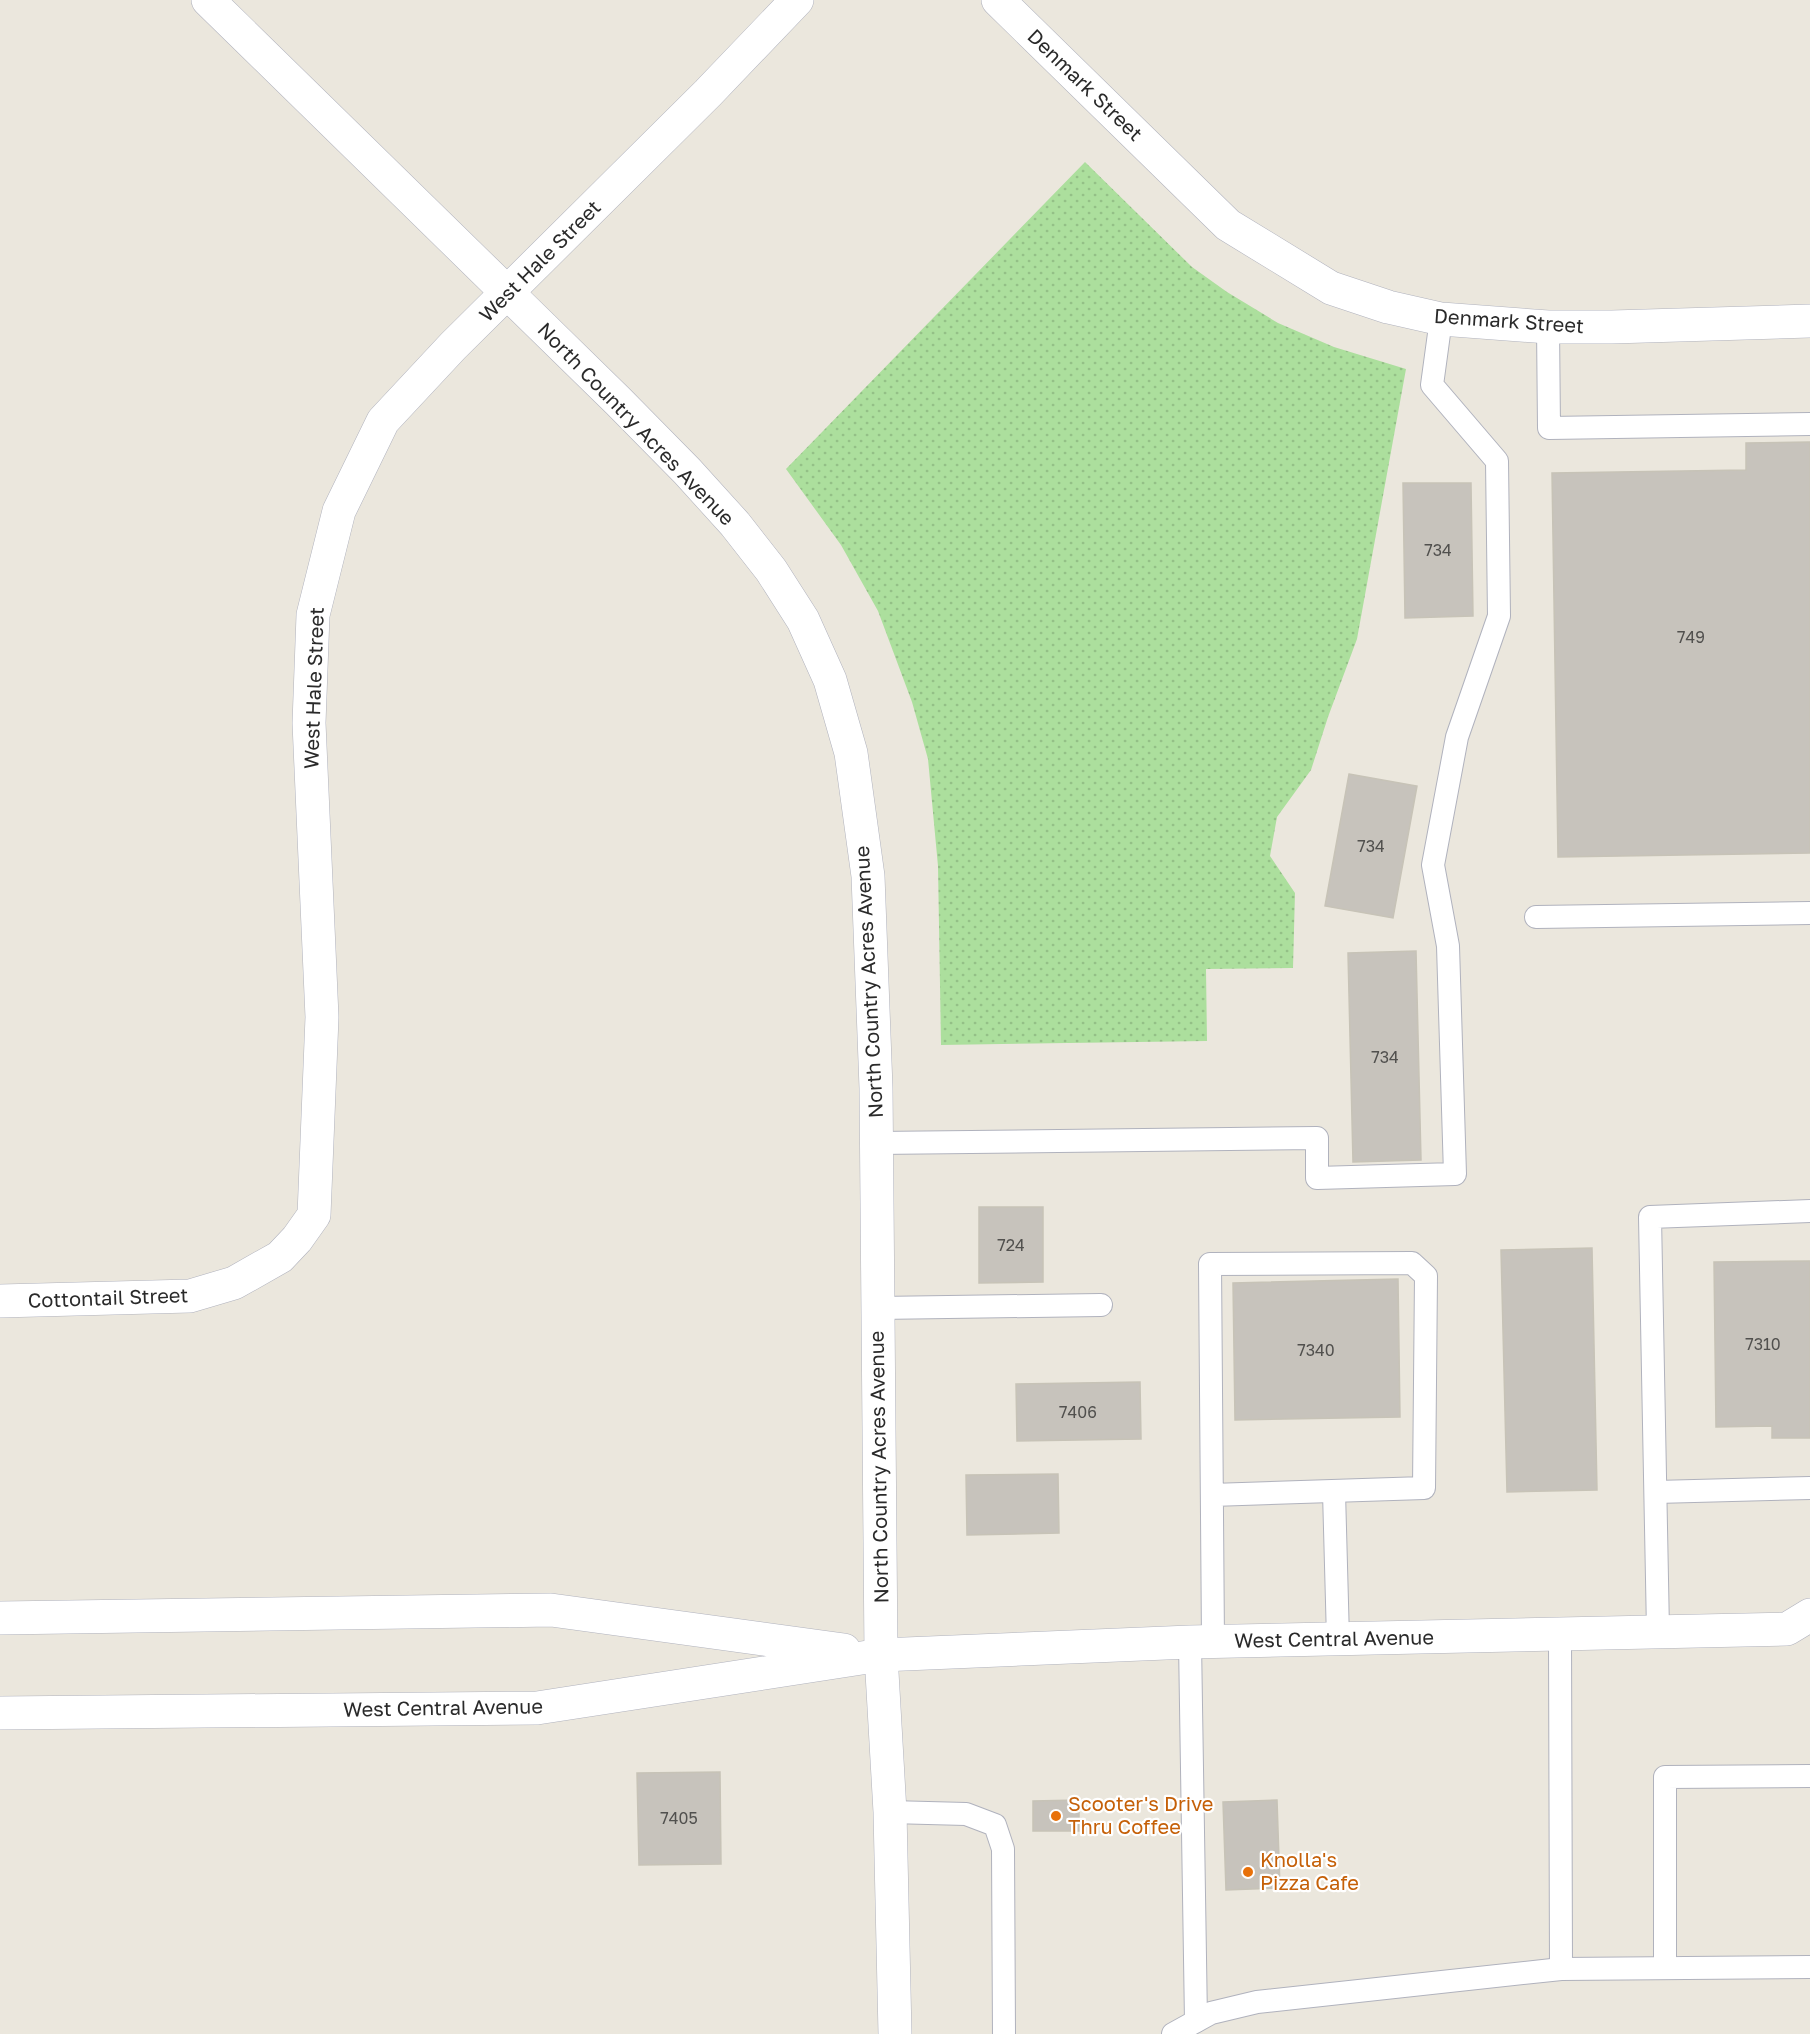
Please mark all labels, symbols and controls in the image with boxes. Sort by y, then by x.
street label: Denmark Street [1023,23,1148,145]
street label: West Hale Street [473,194,605,326]
street label: Denmark Street [1433,303,1585,337]
street label: North Country Acres Avenue [533,317,740,530]
house number: 734 [1424,540,1452,560]
street label: West Hale Street [298,607,328,769]
house number: 749 [1677,627,1705,647]
house number: 734 [1357,836,1385,856]
street label: North Country Acres Avenue [849,845,887,1119]
house number: 734 [1371,1047,1399,1067]
house number: 724 [997,1235,1025,1255]
street label: Cottontail Street [27,1282,189,1312]
street label: North Country Acres Avenue [864,1331,892,1604]
house number: 7310 [1745,1334,1781,1354]
house number: 7340 [1297,1340,1335,1360]
house number: 7406 [1059,1402,1097,1422]
street label: West Central Avenue [1234,1624,1434,1652]
street label: West Central Avenue [343,1693,543,1721]
place label: Scooter's Drive Thru Coffee [1068,1791,1213,1838]
house number: 7405 [660,1808,698,1828]
marker: Scooter's Drive Thru Coffee [1049,1809,1063,1823]
place label: Knolla's Pizza Cafe [1260,1847,1359,1894]
marker: Knolla's Pizza Cafe [1241,1865,1255,1879]

